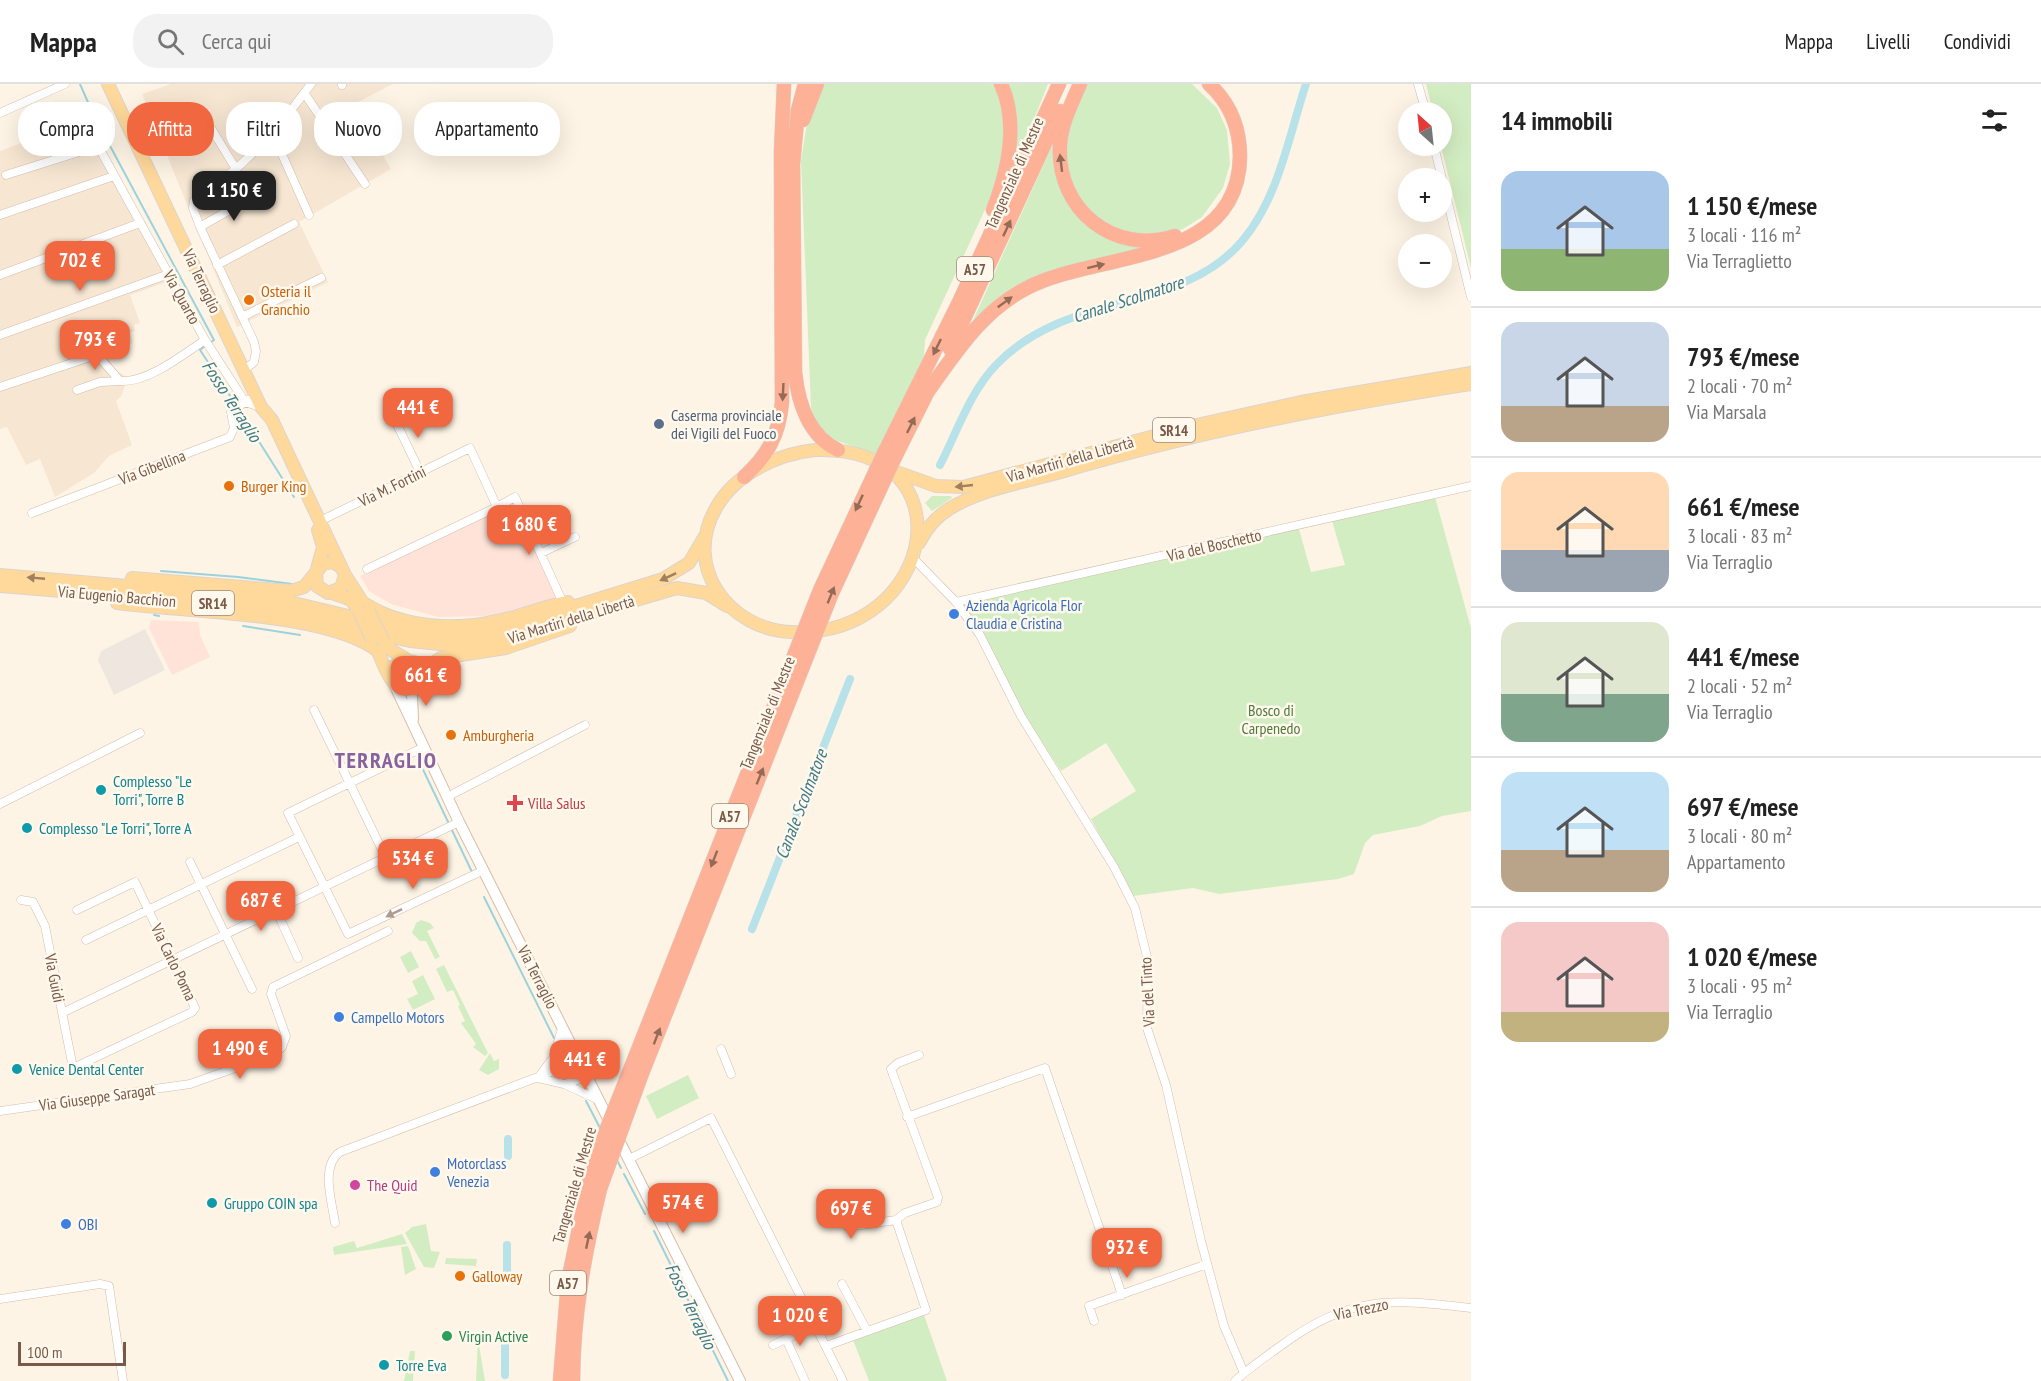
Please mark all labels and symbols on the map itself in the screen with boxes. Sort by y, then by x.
north arrow [1398,102,1452,156]
street label: Tangenziale di Mestre [980,114,1048,232]
one-way arrow [1056,154,1066,173]
pin: 1 150 € [179,171,289,222]
one-way arrow [1003,219,1012,236]
pin: 702 € [38,241,122,292]
street label: Via Terraglio [178,245,226,316]
road number: A57 [957,257,993,281]
one-way arrow [1087,260,1105,270]
street label: Via Quarto [159,266,205,328]
water label: Canale Scolmatore [1070,270,1188,328]
place label: Osteria il Granchio [261,281,311,319]
marker: Osteria il Granchio [242,293,256,307]
one-way arrow [996,296,1012,308]
pin: 793 € [53,320,137,371]
one-way arrow [932,338,942,355]
water label: Fosso Terraglio [197,356,268,447]
one-way arrow [778,383,788,402]
pin: 441 € [376,388,460,439]
place label: Caserma provinciale dei Vigili del Fuoco [671,405,782,443]
one-way arrow [905,416,915,434]
marker: Caserma provinciale dei Vigili del Fuoco [652,417,666,431]
road number: SR14 [1153,418,1195,442]
street label: Via Martiri della Libertà [1003,431,1136,487]
street label: Via Gibellina [115,445,188,489]
street label: Via M. Fortini [354,461,429,511]
place label: Burger King [241,476,306,496]
marker: Burger King [222,479,236,493]
one-way arrow [954,482,973,491]
one-way arrow [855,495,864,512]
pin: 1 680 € [474,505,584,556]
street label: Via del Boschetto [1164,524,1263,566]
one-way arrow [660,572,677,581]
one-way arrow [26,573,45,583]
street label: Via Eugenio Bacchion [56,581,177,611]
one-way arrow [826,585,836,603]
street label: Via Martiri della Libertà [504,590,637,648]
road number: SR14 [192,591,234,615]
place label: Azienda Agricola Flor Claudia e Cristina [966,595,1083,633]
marker: Azienda Agricola Flor Claudia e Cristina [947,607,961,621]
street label: Tangenziale di Mestre [735,653,799,773]
pin: 661 € [384,656,468,707]
park label: Bosco di Carpenedo [1242,700,1301,738]
place label: Amburgheria [463,725,534,745]
marker: Amburgheria [444,728,458,742]
water label: Canale Scolmatore [770,745,833,862]
district label: TERRAGLIO [334,746,438,774]
one-way arrow [756,767,765,785]
place label: Complesso "Le Torri", Torre B [113,771,192,809]
marker: Complesso "Le Torri", Torre B [94,783,108,797]
place label: Villa Salus [527,793,585,813]
marker: Villa Salus [506,794,524,812]
road number: A57 [712,804,748,828]
place label: Complesso "Le Torri", Torre A [39,818,192,838]
marker: Complesso "Le Torri", Torre A [20,821,34,835]
pin: 534 € [371,839,455,890]
one-way arrow [708,850,718,868]
pin: 687 € [219,881,303,932]
one-way arrow [385,909,402,918]
street label: Via Carlo Poma [146,919,201,1004]
street label: Via Terraglio [513,941,563,1012]
street label: Via Guidi [40,951,70,1004]
street label: Via del Tinto [1135,957,1159,1028]
place label: Campello Motors [351,1007,444,1027]
marker: Campello Motors [332,1010,346,1024]
one-way arrow [653,1026,663,1044]
pin: 1 490 € [185,1029,295,1080]
pin: 441 € [543,1040,627,1091]
place label: Venice Dental Center [28,1059,144,1079]
marker: Venice Dental Center [10,1062,24,1076]
street label: Via Giuseppe Saragat [37,1079,157,1115]
street label: Tangenziale di Mestre [548,1124,600,1246]
place label: Motorclass Venezia [446,1153,506,1191]
marker: Motorclass Venezia [428,1165,442,1179]
place label: The Quid [367,1175,417,1195]
marker: The Quid [348,1178,362,1192]
pin: 574 € [641,1183,725,1234]
pin: 697 € [809,1189,893,1240]
place label: Gruppo COIN spa [224,1193,318,1213]
marker: Gruppo COIN spa [205,1196,219,1210]
place label: OBI [78,1214,98,1234]
marker: OBI [59,1217,73,1231]
pin: 932 € [1085,1228,1169,1279]
one-way arrow [584,1230,593,1249]
water label: Fosso Terraglio [660,1259,722,1354]
place label: Galloway [472,1266,522,1286]
marker: Galloway [453,1269,467,1283]
road number: A57 [550,1271,586,1295]
street label: Via Trezzo [1331,1293,1390,1325]
pin: 1 020 € [745,1296,855,1347]
place label: Virgin Active [458,1326,528,1346]
marker: Virgin Active [440,1329,454,1343]
scale bar [18,1339,126,1366]
place label: Torre Eva [396,1355,447,1375]
marker: Torre Eva [377,1358,391,1372]

